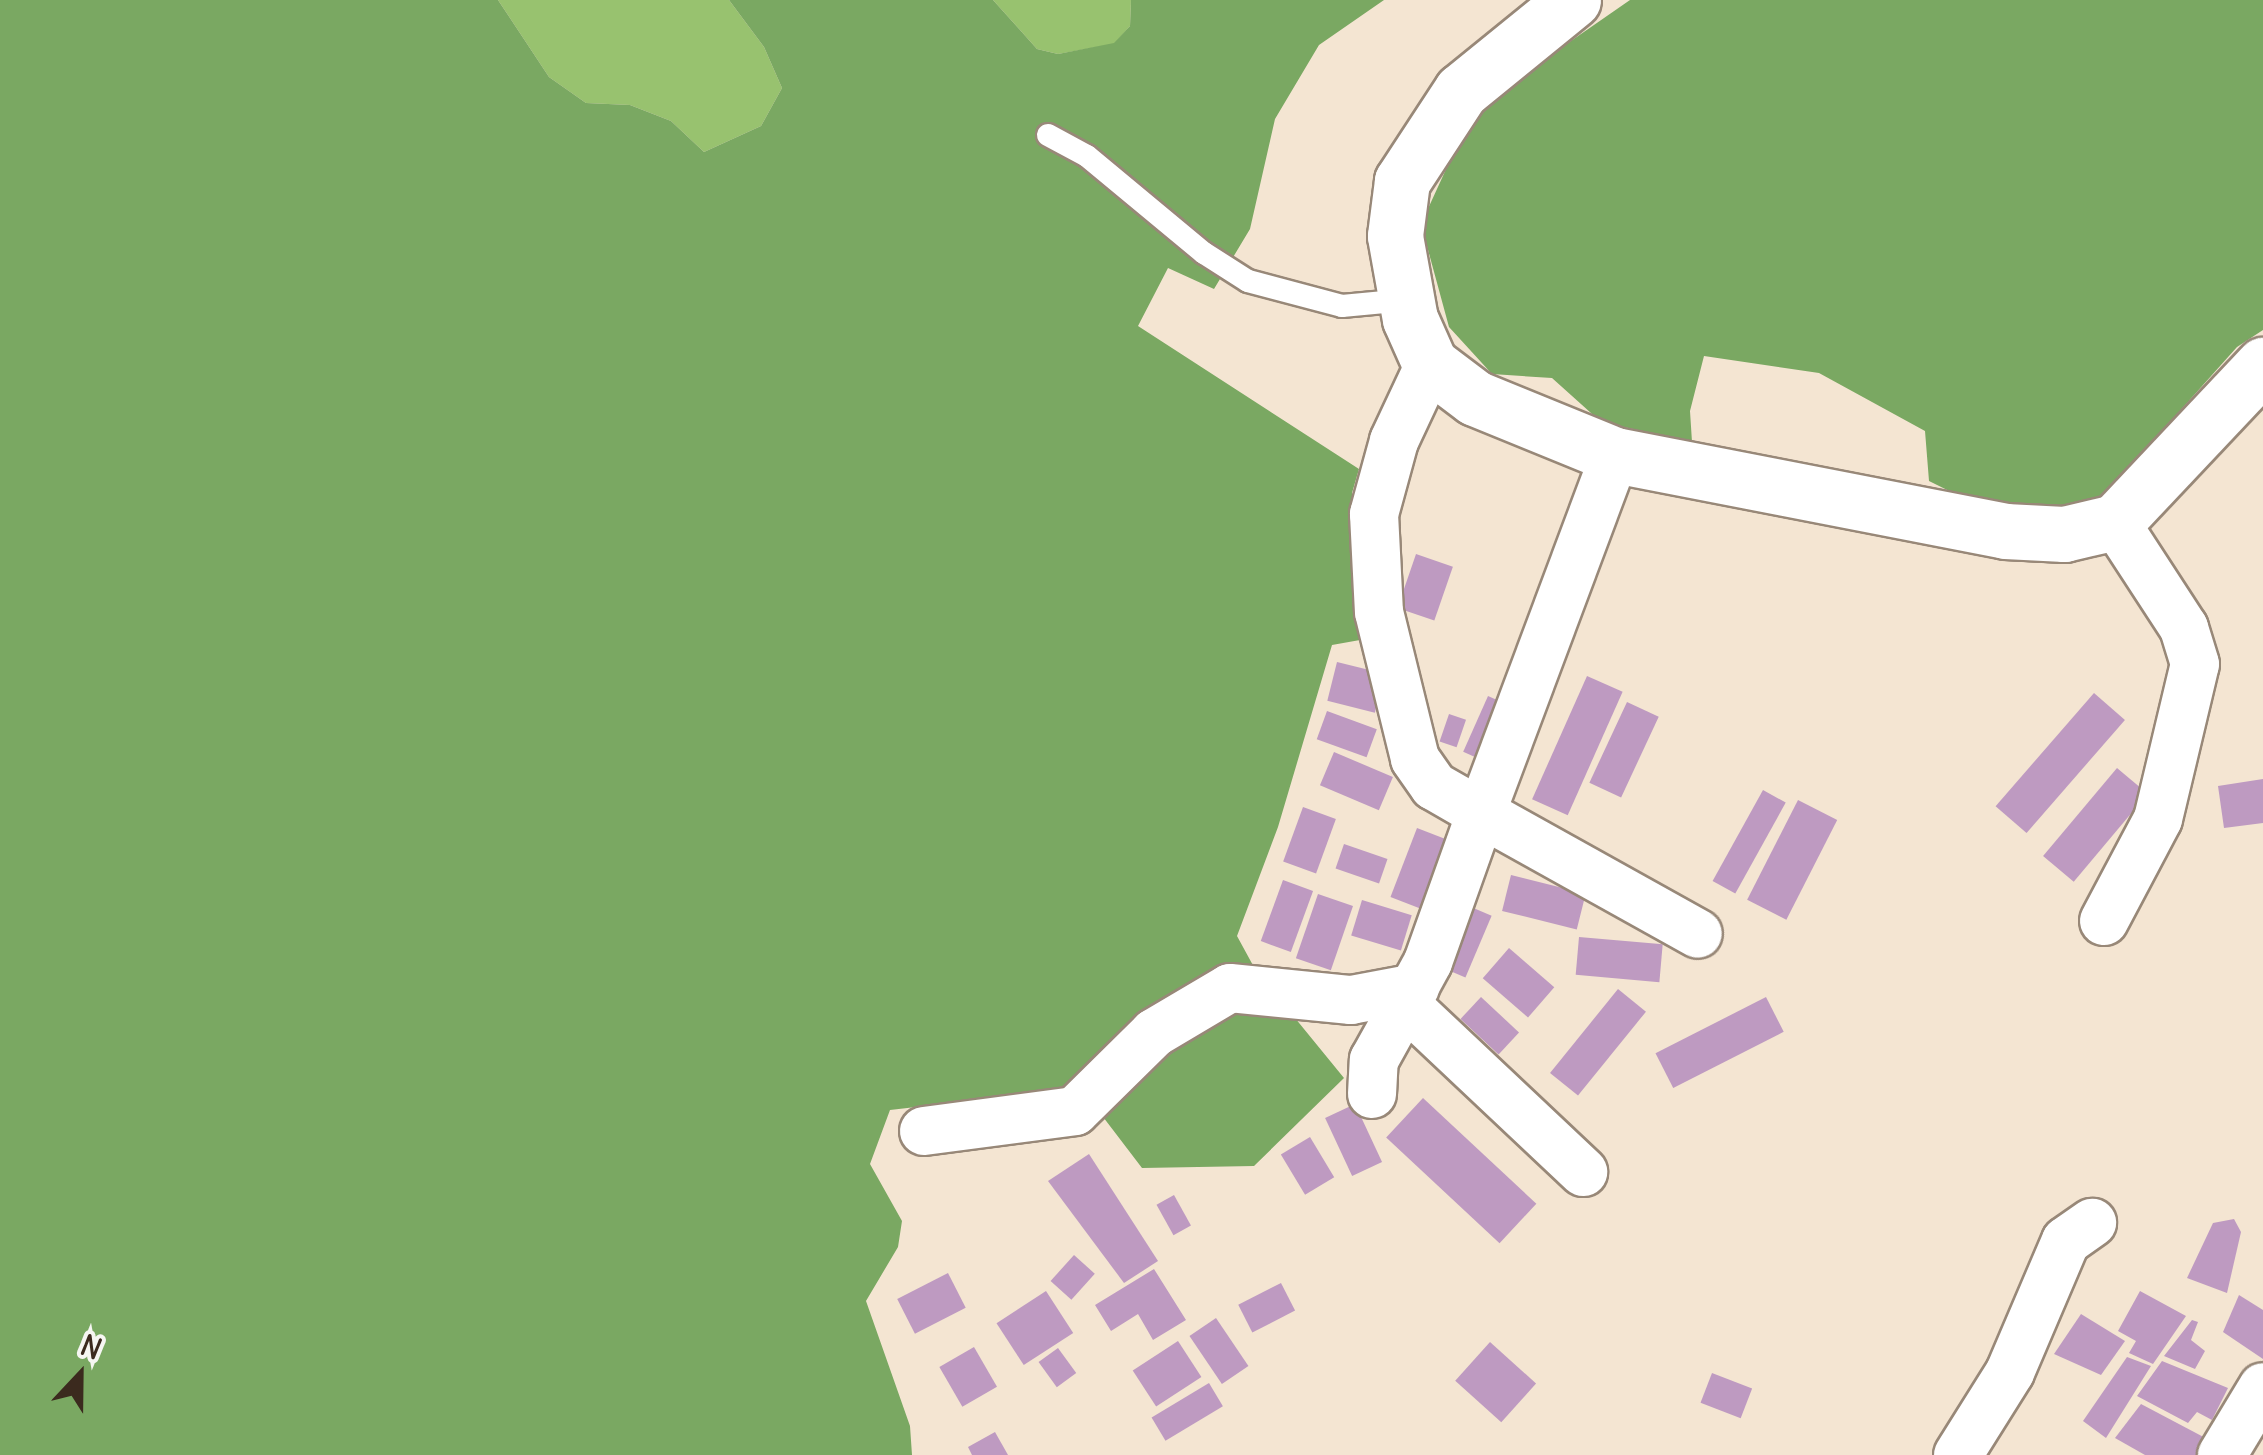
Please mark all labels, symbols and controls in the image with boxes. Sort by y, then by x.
north arrow [30,1325,130,1425]
text: N [76,1327,107,1367]

